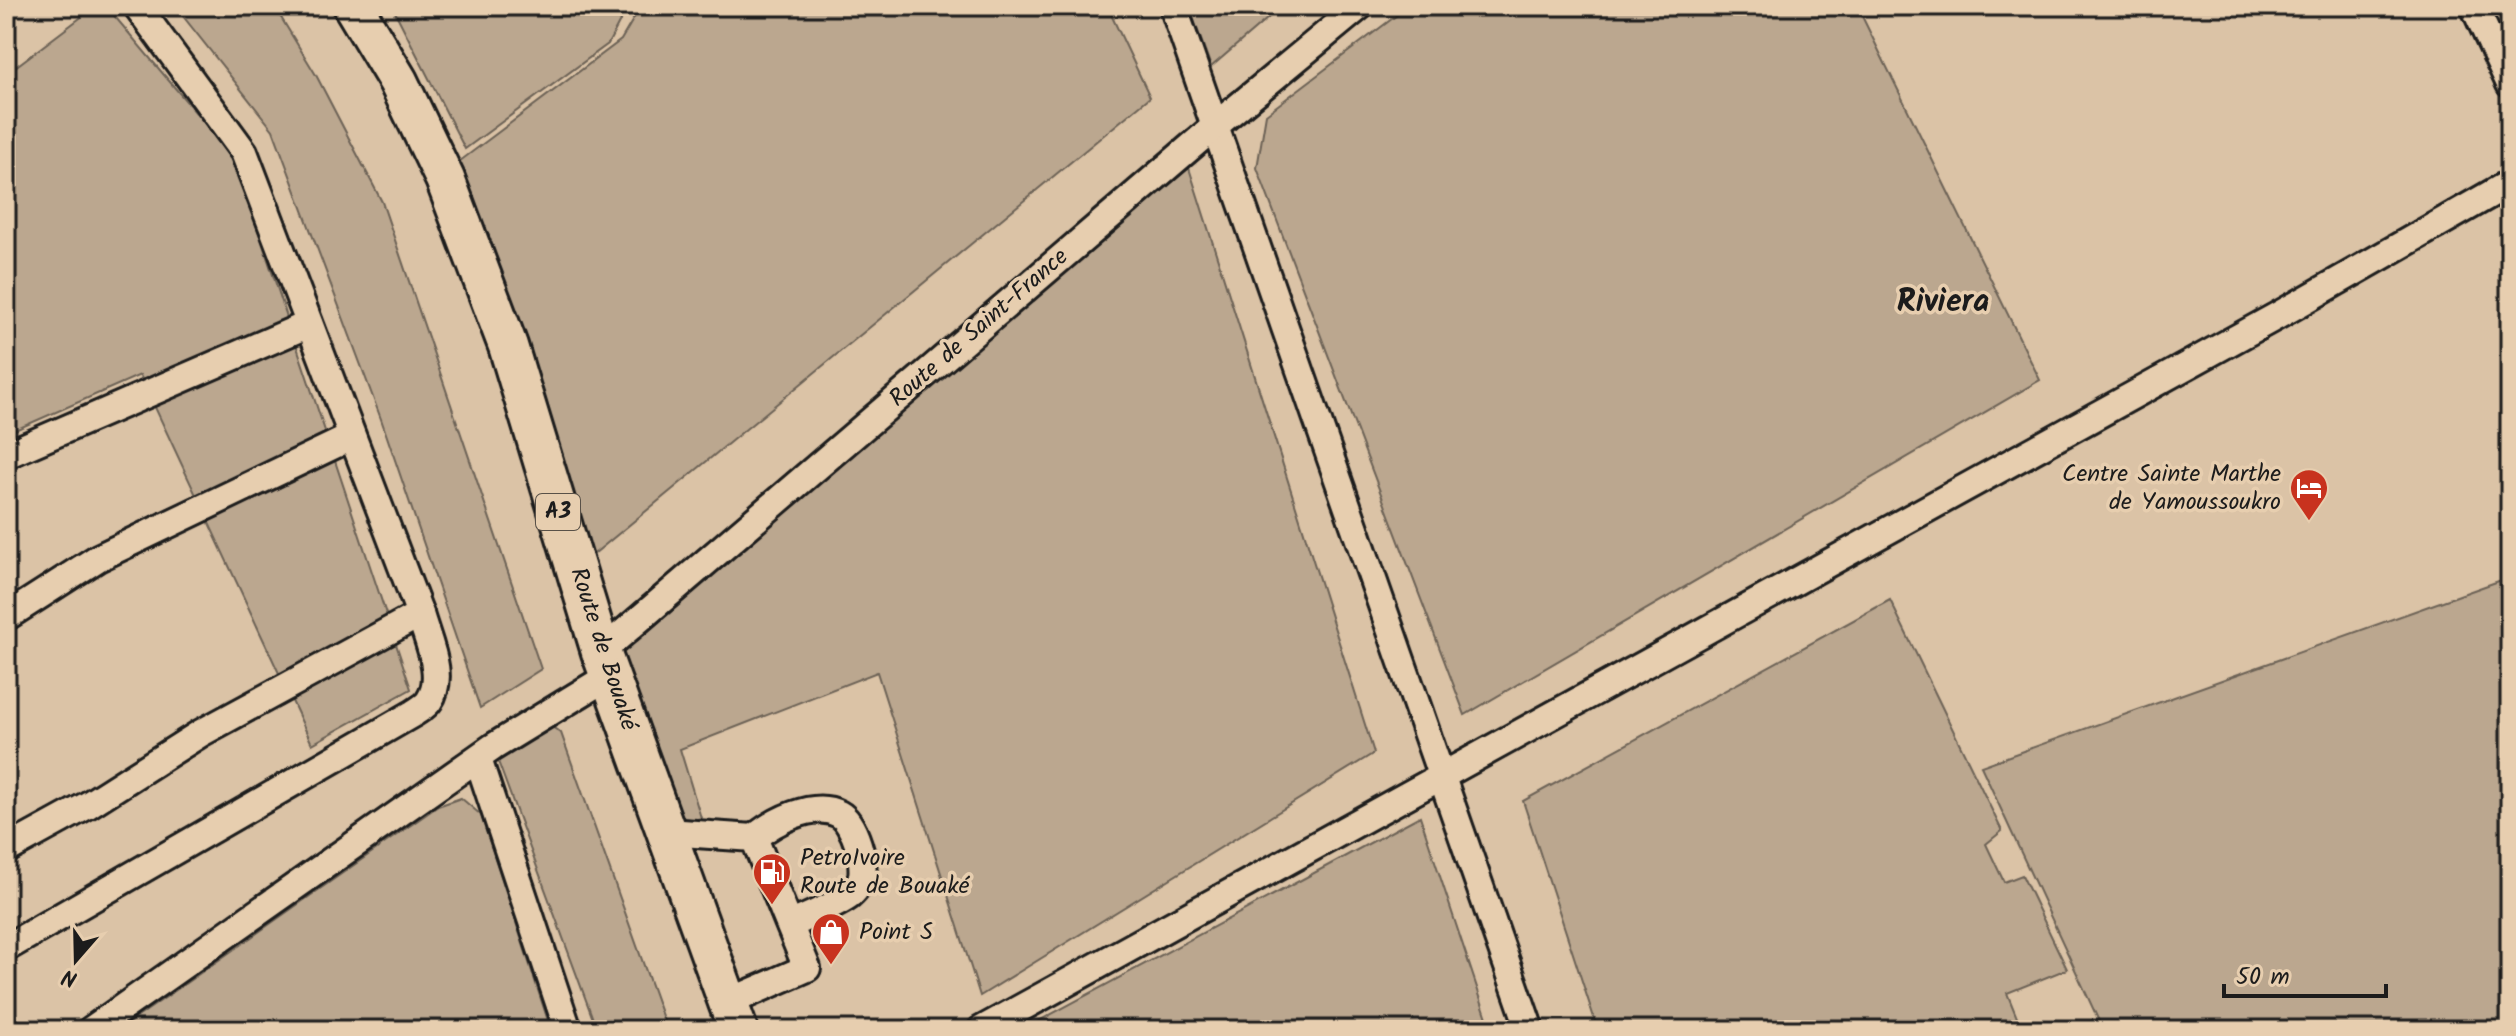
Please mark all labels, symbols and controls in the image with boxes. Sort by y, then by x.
street label: Route de Saint-France [880,239,1078,417]
district label: Riviera [1897,277,1989,328]
place label: Centre Sainte Marthe de Yamoussoukro [2062,455,2281,522]
hotel icon: Centre Sainte Marthe de Yamoussoukro [2288,467,2330,522]
road number: A3 [536,494,580,530]
street label: Route de Bouaké [558,562,648,737]
place label: PetroIvoire Route de Bouaké [800,839,971,906]
fuel station icon: PetroIvoire Route de Bouaké [751,851,793,906]
shop icon: Point S [810,911,852,966]
place label: Point S [859,913,933,952]
north arrow [36,920,116,1000]
scale bar [2224,948,2386,998]
text: N [57,958,83,995]
text: 50 m [2236,958,2290,997]

